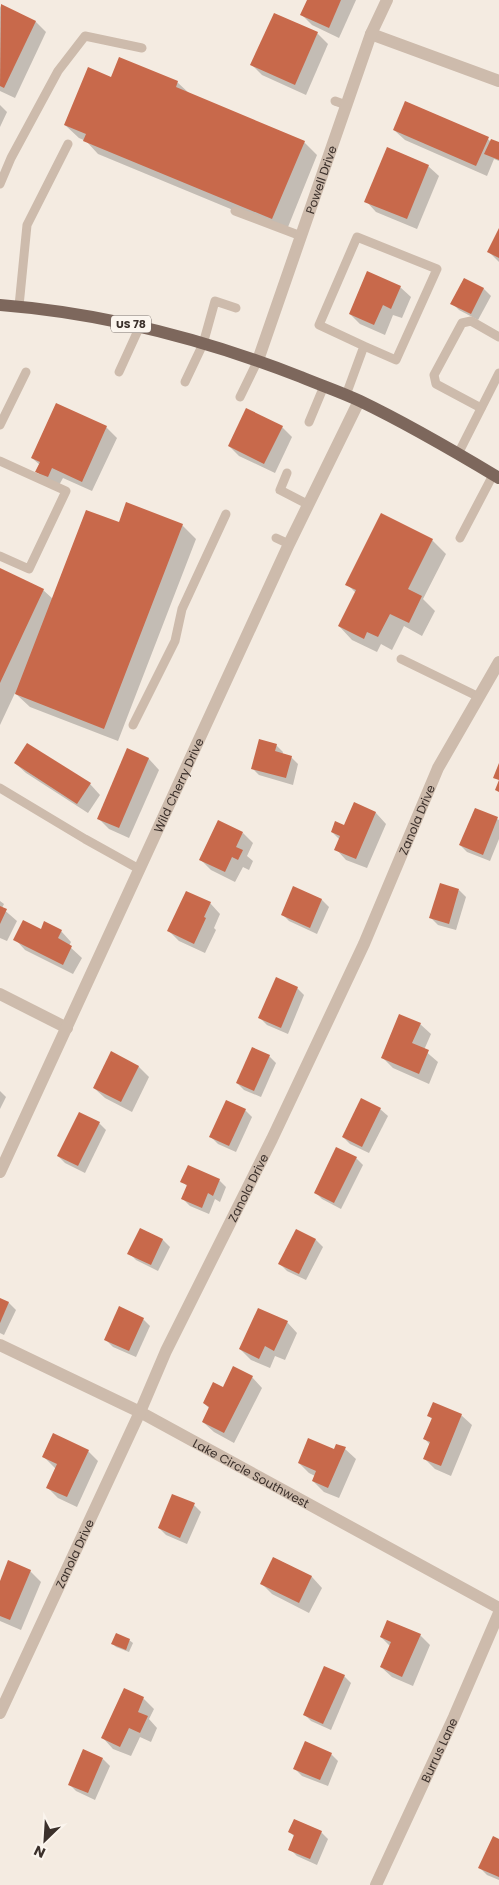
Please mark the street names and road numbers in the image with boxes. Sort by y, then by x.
street label: Powell Drive [301,143,340,216]
road number: US 78 [111,316,151,332]
street label: Wild Cherry Drive [149,735,207,835]
street label: Zanola Drive [394,782,439,857]
street label: Zanola Drive [223,1150,272,1225]
street label: Lake Circle Southwest [190,1434,313,1511]
street label: Zanola Drive [51,1516,98,1591]
street label: Burrus Lane [416,1715,461,1785]

